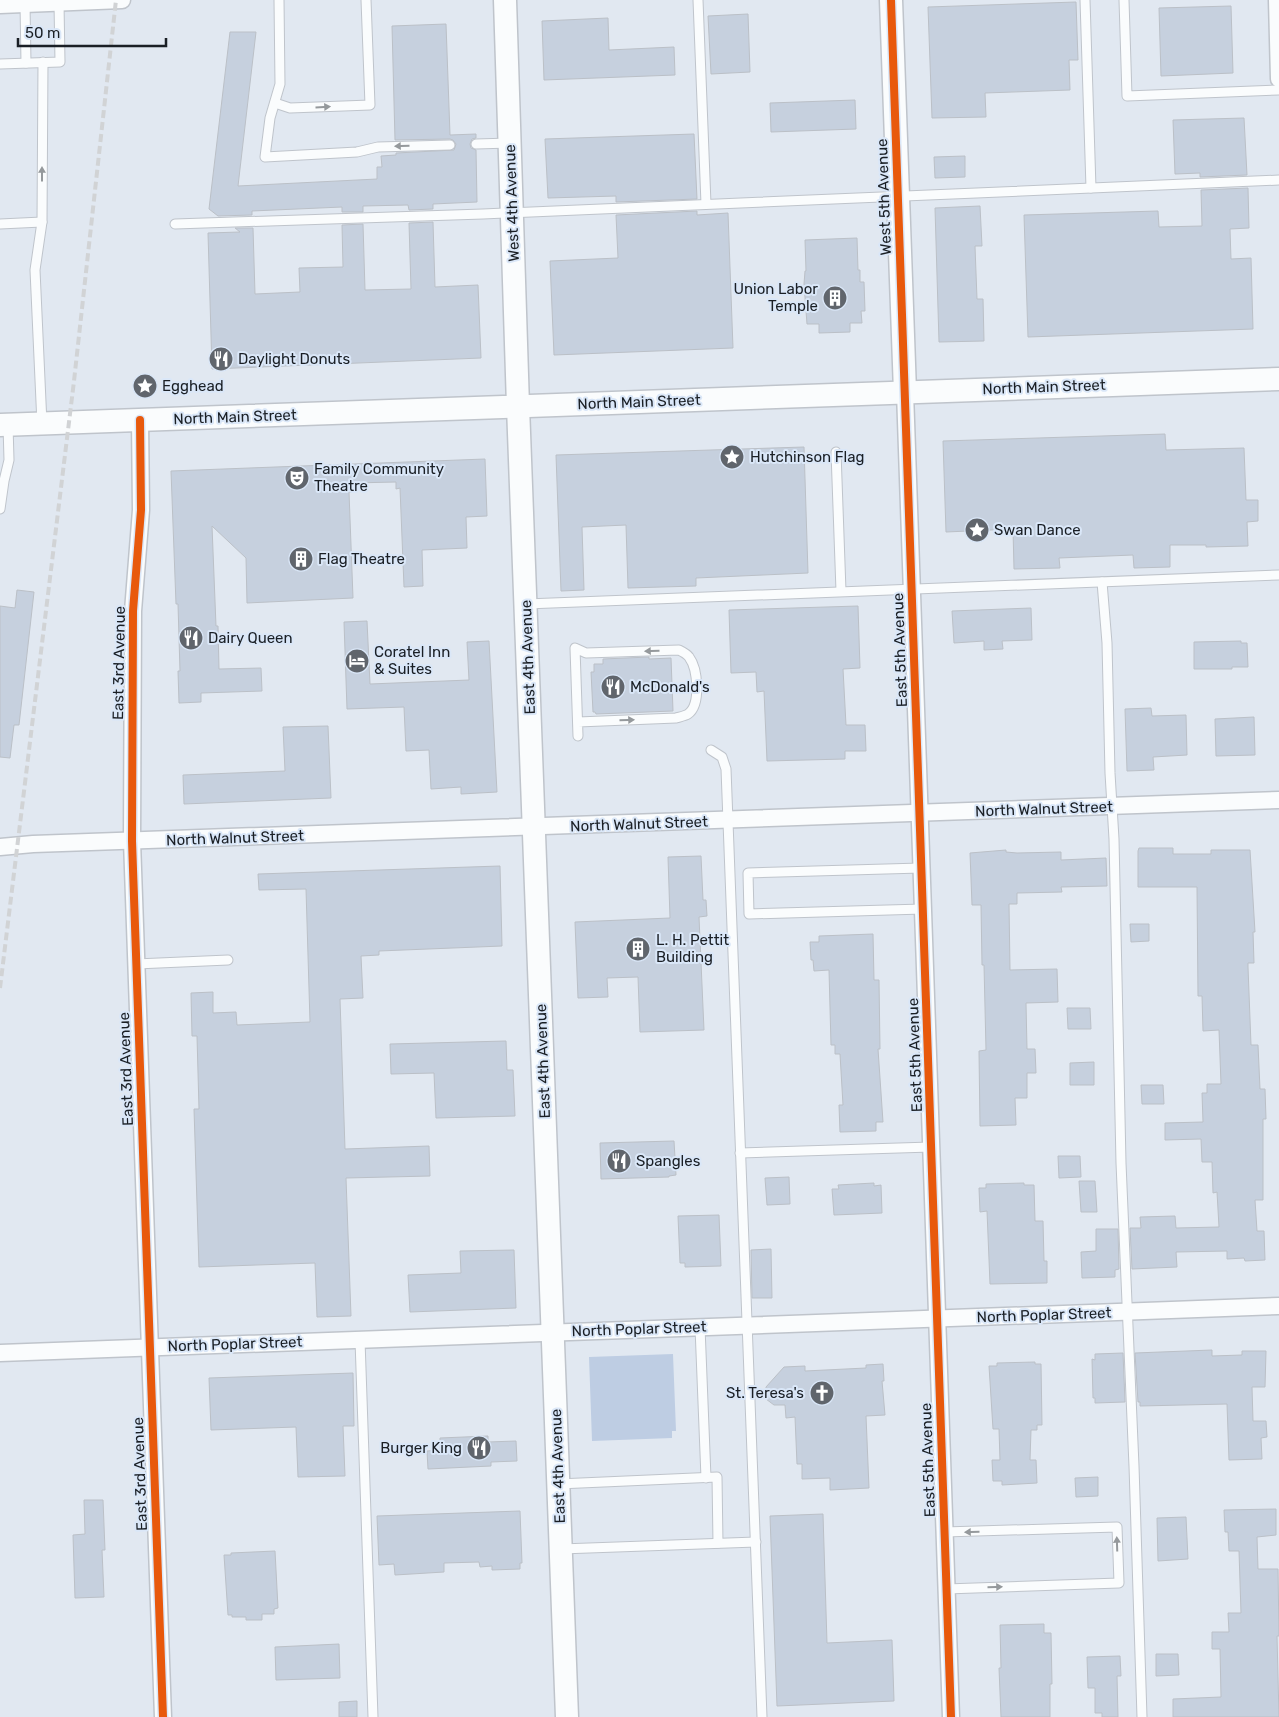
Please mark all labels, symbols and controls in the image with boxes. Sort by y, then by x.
scale bar [18,15,165,47]
text: 50 m [25,24,60,42]
one-way arrow [315,102,331,110]
street label: West 5th Avenue [873,138,895,256]
one-way arrow [393,143,409,151]
street label: West 4th Avenue [501,144,523,262]
one-way arrow [38,165,46,181]
place label: Union Labor Temple [733,280,818,315]
building icon: Union Labor Temple [822,285,848,311]
restaurant icon: Daylight Donuts [208,346,234,372]
place label: Daylight Donuts [238,350,350,368]
place icon: Egghead [132,373,158,399]
street label: North Main Street [982,376,1106,398]
place label: Egghead [162,377,224,395]
street label: North Main Street [577,391,701,413]
street label: North Main Street [173,406,297,428]
place icon: Hutchinson Flag [719,444,745,470]
place label: Hutchinson Flag [750,448,864,466]
place label: Family Community Theatre [314,460,444,495]
theatre icon: Family Community Theatre [284,465,310,491]
place icon: Swan Dance [964,517,990,543]
place label: Swan Dance [994,521,1081,539]
building icon: Flag Theatre [288,546,314,572]
place label: Flag Theatre [318,550,405,568]
street label: East 5th Avenue [889,593,911,707]
street label: East 4th Avenue [517,599,539,715]
street label: East 3rd Avenue [109,606,129,720]
restaurant icon: Dairy Queen [178,625,204,651]
place label: Dairy Queen [208,629,293,647]
place label: Coratel Inn & Suites [374,643,450,678]
one-way arrow [644,647,660,655]
hotel icon: Coratel Inn & Suites [344,648,370,674]
restaurant icon: McDonald's [600,674,626,700]
place label: McDonald's [630,678,710,696]
one-way arrow [619,715,635,723]
street label: North Walnut Street [975,798,1113,820]
street label: North Walnut Street [570,813,708,835]
street label: North Walnut Street [166,827,304,849]
place label: L. H. Pettit Building [656,931,729,966]
building icon: L. H. Pettit Building [625,936,651,962]
street label: East 5th Avenue [904,998,926,1112]
street label: East 4th Avenue [532,1003,554,1119]
street label: East 3rd Avenue [115,1012,137,1126]
restaurant icon: Spangles [606,1148,632,1174]
place label: Spangles [636,1152,701,1170]
street label: North Poplar Street [976,1304,1112,1326]
street label: North Poplar Street [571,1318,707,1340]
street label: North Poplar Street [167,1333,303,1355]
church icon: St. Teresa's [809,1380,835,1406]
place label: St. Teresa's [726,1384,804,1402]
street label: East 5th Avenue [917,1403,939,1517]
street label: East 4th Avenue [547,1408,569,1524]
street label: East 3rd Avenue [129,1417,151,1531]
restaurant icon: Burger King [466,1435,492,1461]
place label: Burger King [380,1439,462,1457]
one-way arrow [964,1528,980,1536]
one-way arrow [1113,1536,1121,1552]
one-way arrow [987,1583,1003,1591]

